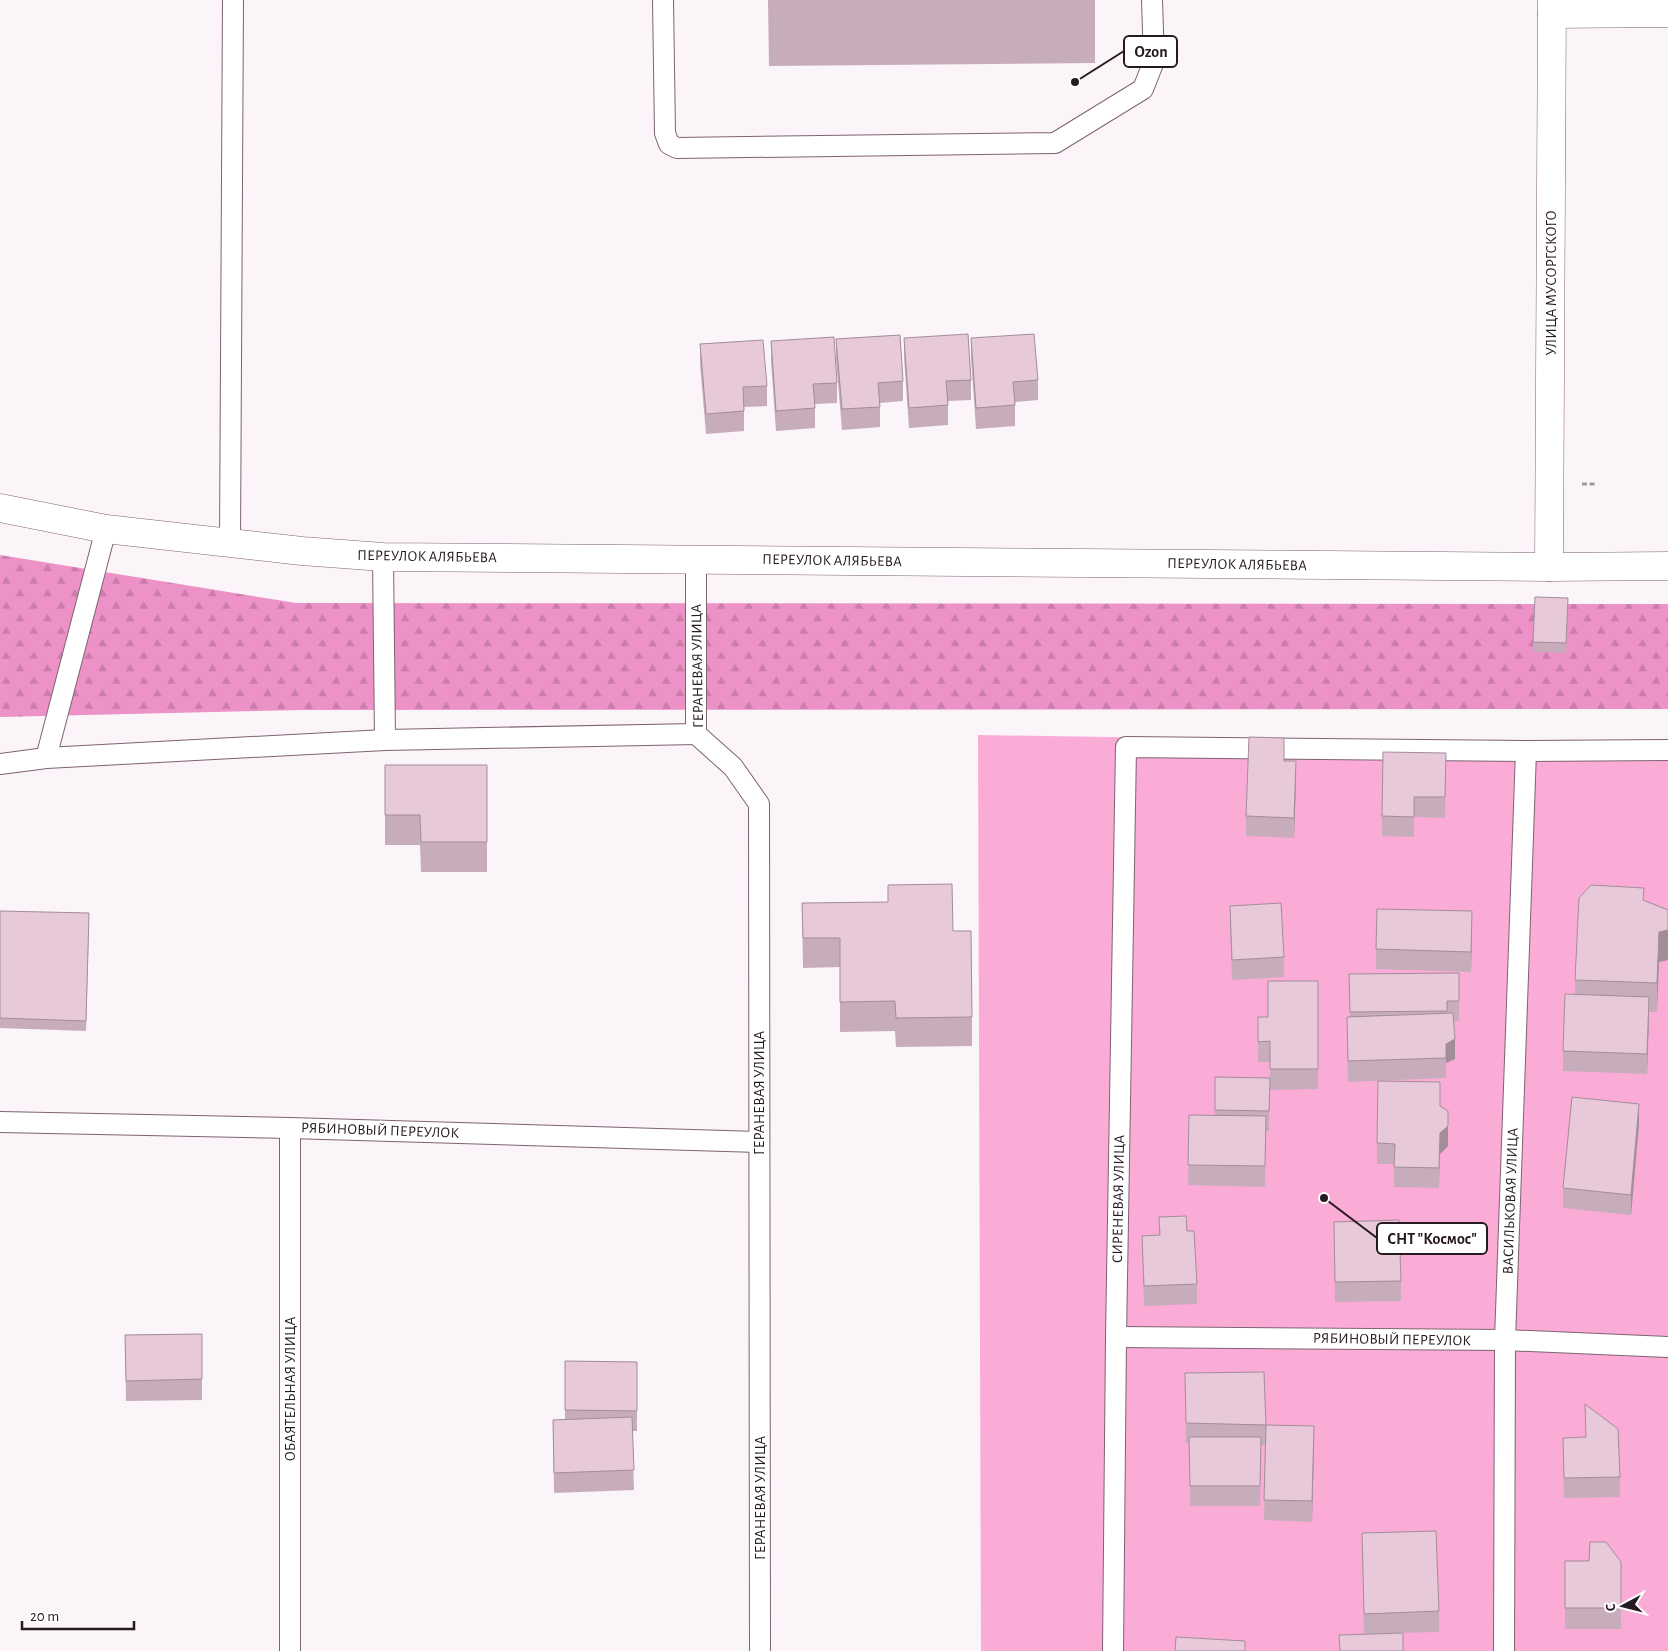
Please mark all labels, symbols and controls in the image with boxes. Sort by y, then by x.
callout: Ozon [1124,36,1177,67]
text: Ozon [1134,44,1168,60]
street label: УЛИЦА МУСОРГСКОГО [1544,210,1559,356]
street label: ПЕРЕУЛОК АЛЯБЬЕВА [357,548,497,565]
street label: ПЕРЕУЛОК АЛЯБЬЕВА [762,552,902,569]
street label: ПЕРЕУЛОК АЛЯБЬЕВА [1167,556,1307,573]
street label: ГЕРАНЕВАЯ УЛИЦА [689,604,706,728]
street label: ГЕРАНЕВАЯ УЛИЦА [752,1031,767,1155]
street label: РЯБИНОВЫЙ ПЕРЕУЛОК [301,1120,460,1141]
street label: ВАСИЛЬКОВАЯ УЛИЦА [1500,1127,1521,1275]
street label: СИРЕНЕВАЯ УЛИЦА [1110,1135,1127,1263]
callout: СНТ "Космос" [1377,1223,1487,1254]
text: СНТ "Космос" [1387,1231,1477,1247]
street label: ОБАЯТЕЛЬНАЯ УЛИЦА [283,1316,298,1461]
street label: РЯБИНОВЫЙ ПЕРЕУЛОК [1313,1331,1471,1348]
street label: ГЕРАНЕВАЯ УЛИЦА [753,1436,768,1560]
north arrow [1598,1581,1648,1631]
scale bar [22,1598,135,1630]
text: С [1604,1603,1619,1612]
text: 20 m [30,1609,59,1624]

